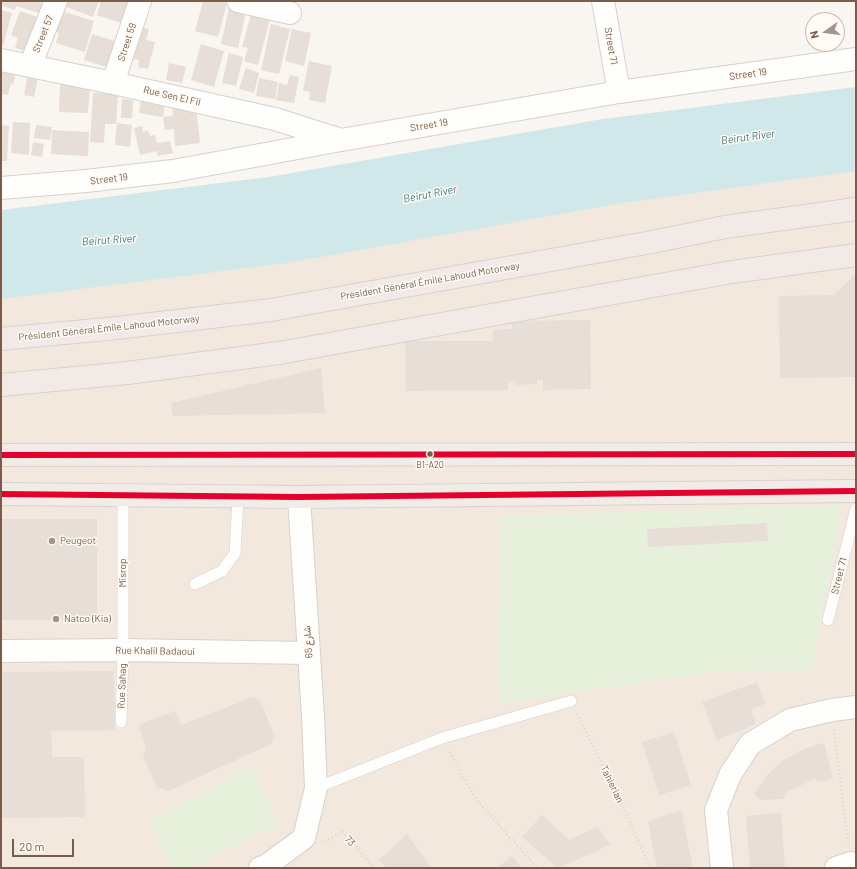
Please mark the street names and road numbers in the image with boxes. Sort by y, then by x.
street label: Street 57 [30,14,56,54]
street label: Street 59 [115,21,139,63]
street label: Street 71 [602,26,620,66]
street label: Street 19 [728,65,768,83]
street label: Rue Sen El Fil [142,84,202,108]
street label: Street 19 [409,116,449,134]
street label: Street 19 [89,171,129,187]
street label: Président Général Émile Lahoud Motorway [339,259,521,303]
street label: Président Général Émile Lahoud Motorway [18,313,200,343]
street label: Street 71 [829,556,849,596]
street label: Misrop [117,558,129,588]
street label: شارع 65 [301,625,315,659]
street label: Rue Khalil Badaoui [115,644,195,658]
street label: Rue Sahag [115,663,129,709]
street label: Tahlerian [598,763,626,805]
street label: 73 [342,833,358,849]

